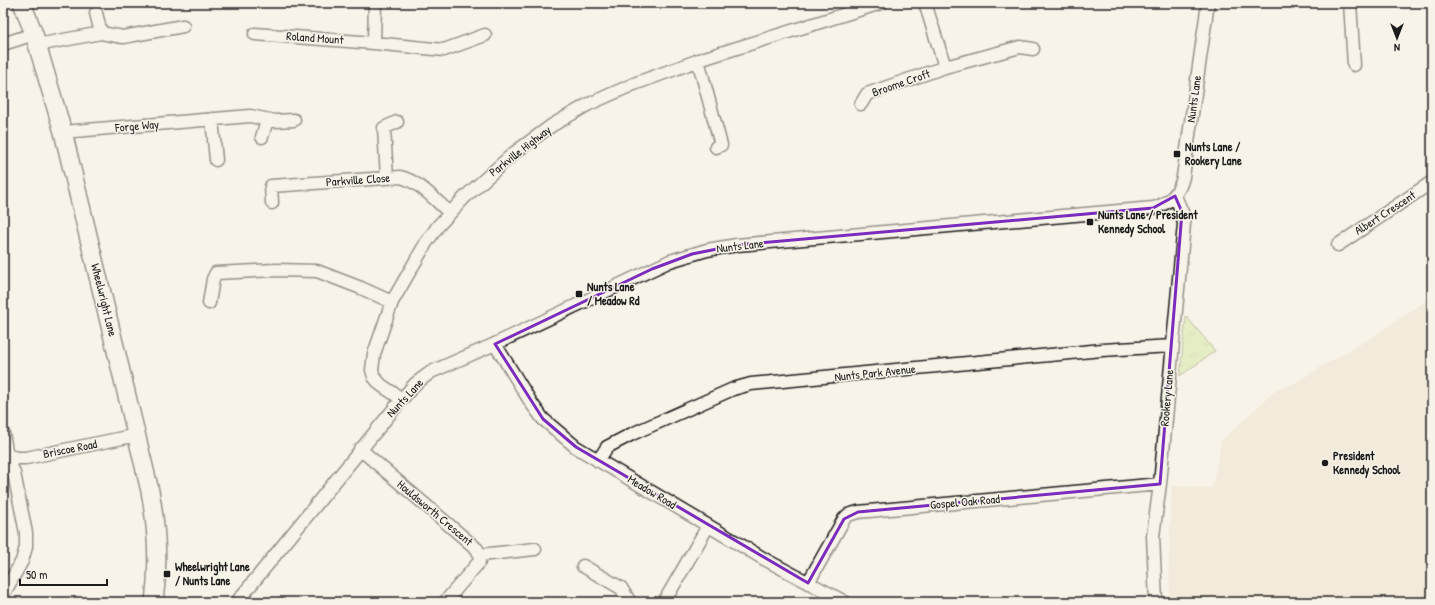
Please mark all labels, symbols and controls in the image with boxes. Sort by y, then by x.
north arrow [1377,18,1417,58]
street label: Roland Mount [286,27,345,48]
text: N [1394,41,1400,55]
street label: Broome Croft [869,64,933,100]
street label: Nunts Lane [1182,74,1205,124]
street label: Forge Way [113,115,160,136]
street label: Parkville Highway [485,121,554,180]
place label: Nunts Lane / Rookery Lane [1185,138,1242,170]
marker: Nunts Lane / Rookery Lane [1172,149,1182,159]
street label: Parkville Close [325,169,391,190]
street label: Albert Crescent [1351,186,1419,239]
place label: Nunts Lane / President Kennedy School [1098,206,1198,238]
marker: Nunts Lane / President Kennedy School [1085,217,1095,227]
street label: Nunts Lane [715,234,765,257]
street label: Wheelwright Lane [87,262,122,338]
place label: Nunts Lane / Meadow Rd [587,278,640,309]
marker: Nunts Lane / Meadow Rd [574,289,584,299]
street label: Nunts Park Avenue [834,360,917,385]
street label: Rookery Lane [1156,369,1177,427]
street label: Nunts Lane [382,374,427,421]
street label: Briscoe Road [41,435,99,462]
place label: President Kennedy School [1333,447,1401,479]
marker: President Kennedy School [1320,458,1330,468]
street label: Meadow Road [625,470,680,513]
street label: Houldsworth Crescent [394,476,478,550]
street label: Gospel Oak Road [929,490,1001,513]
place label: Wheelwright Lane / Nunts Lane [175,558,250,589]
scale bar [20,561,107,587]
text: 50 m [26,566,47,583]
marker: Wheelwright Lane / Nunts Lane [162,569,172,579]

